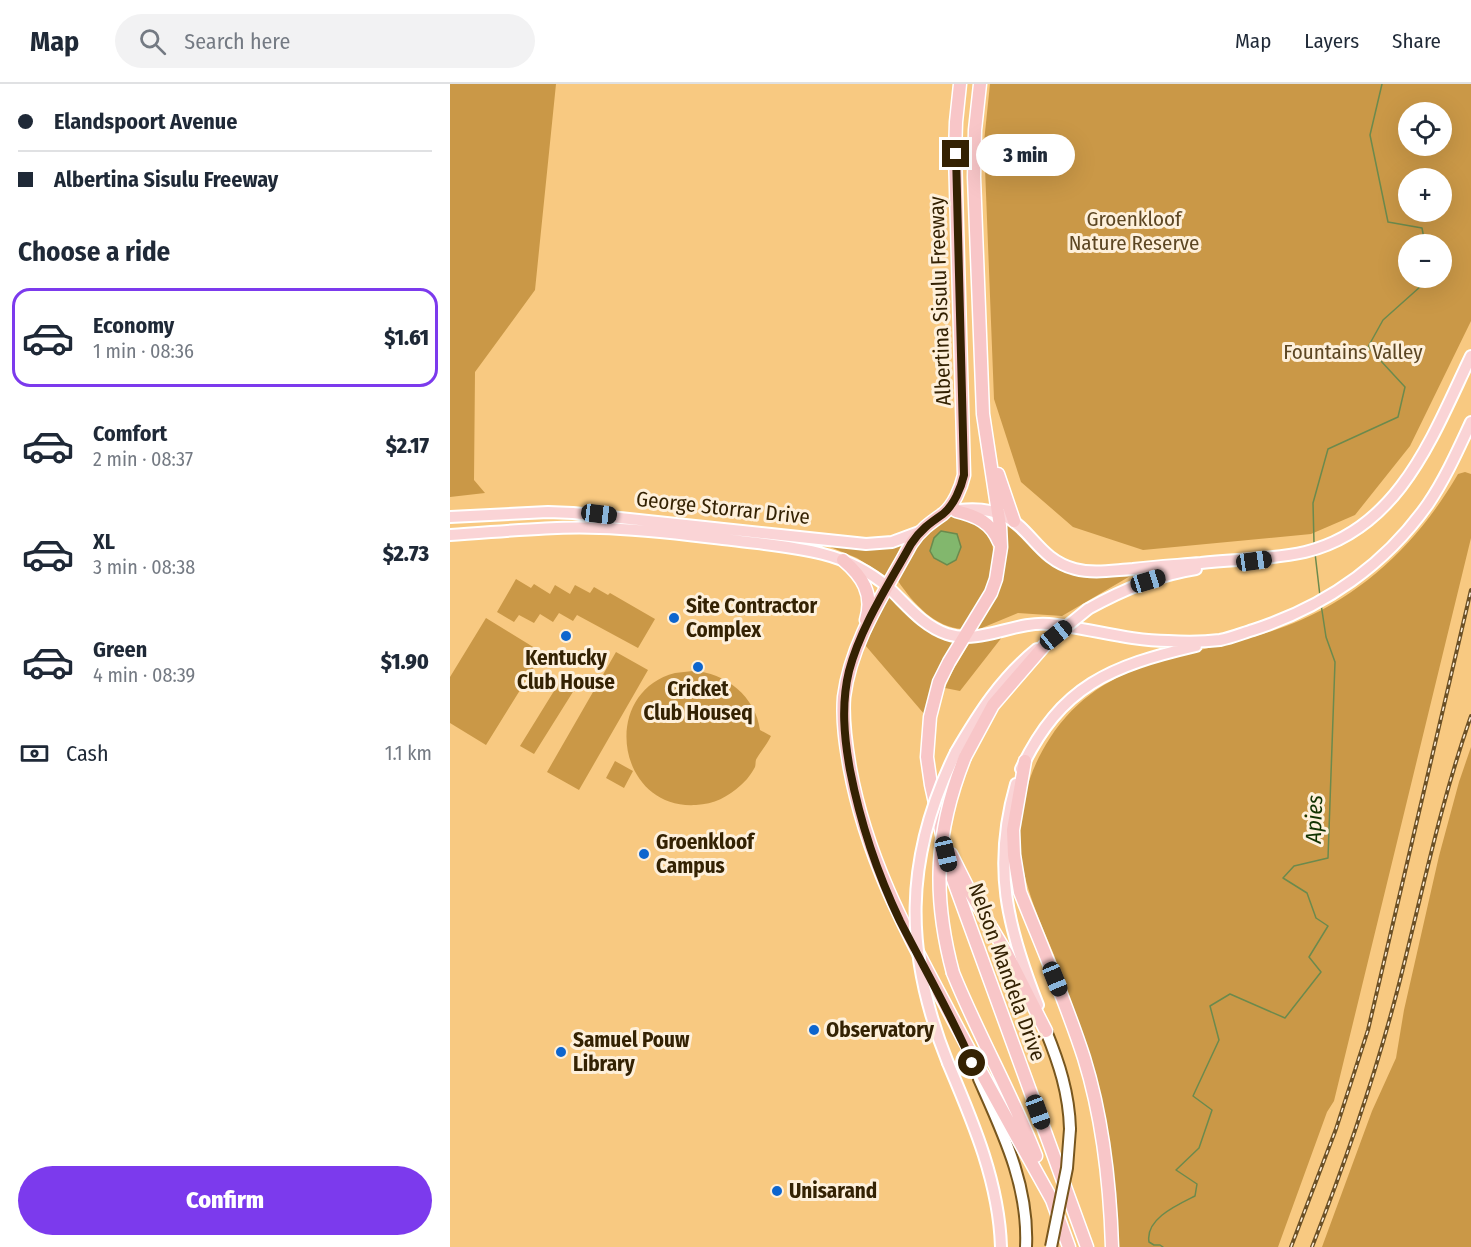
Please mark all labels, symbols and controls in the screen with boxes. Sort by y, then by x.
search box [115,14,535,68]
text: Map [30,25,79,58]
icon: search [136,25,169,58]
text: Search here [184,28,290,55]
text: Map [1235,28,1271,54]
text: Layers [1304,28,1359,54]
text: Share [1392,28,1441,54]
map controls [1398,102,1452,288]
button: locate [1398,102,1452,156]
text: Elandspoort Avenue [54,108,237,135]
callout: 3 min [977,133,1076,175]
route end [942,140,969,167]
text: 3 min [1003,143,1048,167]
text: Albertina Sisulu Freeway [54,166,278,193]
button: + [1398,168,1452,222]
street label: Albertina Sisulu Freeway [923,195,957,406]
park label: Groenkloof Nature Reserve [1069,206,1199,256]
button: − [1398,234,1452,288]
text: Choose a ride [18,236,170,268]
icon: car [21,311,75,365]
text: Economy [93,312,174,339]
text: $1.61 [384,324,429,351]
text: 1 min · 08:36 [93,339,194,363]
park label: Fountains Valley [1283,339,1423,365]
icon: car [21,419,75,473]
text: Comfort [93,420,167,447]
text: $2.17 [386,432,429,459]
text: 2 min · 08:37 [93,447,193,471]
street label: George Storrar Drive [635,486,811,530]
car [580,503,618,525]
icon: car [21,527,75,581]
text: XL [93,528,115,555]
text: $2.73 [383,540,429,567]
car [1235,550,1273,572]
text: 3 min · 08:38 [93,555,195,579]
car [1128,567,1168,595]
place label: Site Contractor Complex [686,593,817,643]
marker: Site Contractor Complex [667,611,681,625]
car [1036,617,1076,653]
marker: Kentucky Club House [559,629,573,643]
icon: car [21,635,75,689]
text: Green [93,636,147,663]
place label: Kentucky Club House [517,645,615,695]
text: $1.90 [381,648,429,675]
marker: Cricket Club Houseq [691,660,705,674]
text: 4 min · 08:39 [93,663,195,687]
place label: Cricket Club Houseq [643,676,753,726]
icon: cash [18,737,51,770]
text: Cash [66,740,109,767]
text: 1.1 km [385,741,432,765]
water label: Apies [1300,794,1328,845]
place label: Groenkloof Campus [656,829,756,879]
car [933,834,959,874]
marker: Groenkloof Campus [637,847,651,861]
street label: Nelson Mandela Drive [963,879,1051,1065]
car [1040,959,1070,999]
place label: Observatory [826,1017,935,1043]
marker: Observatory [807,1023,821,1037]
place label: Samuel Pouw Library [573,1027,690,1077]
marker: Samuel Pouw Library [554,1045,568,1059]
route start [958,1049,985,1076]
car [1023,1092,1053,1132]
button: Confirm [18,1166,432,1235]
place label: Unisarand [789,1178,877,1204]
marker: Unisarand [770,1184,784,1198]

